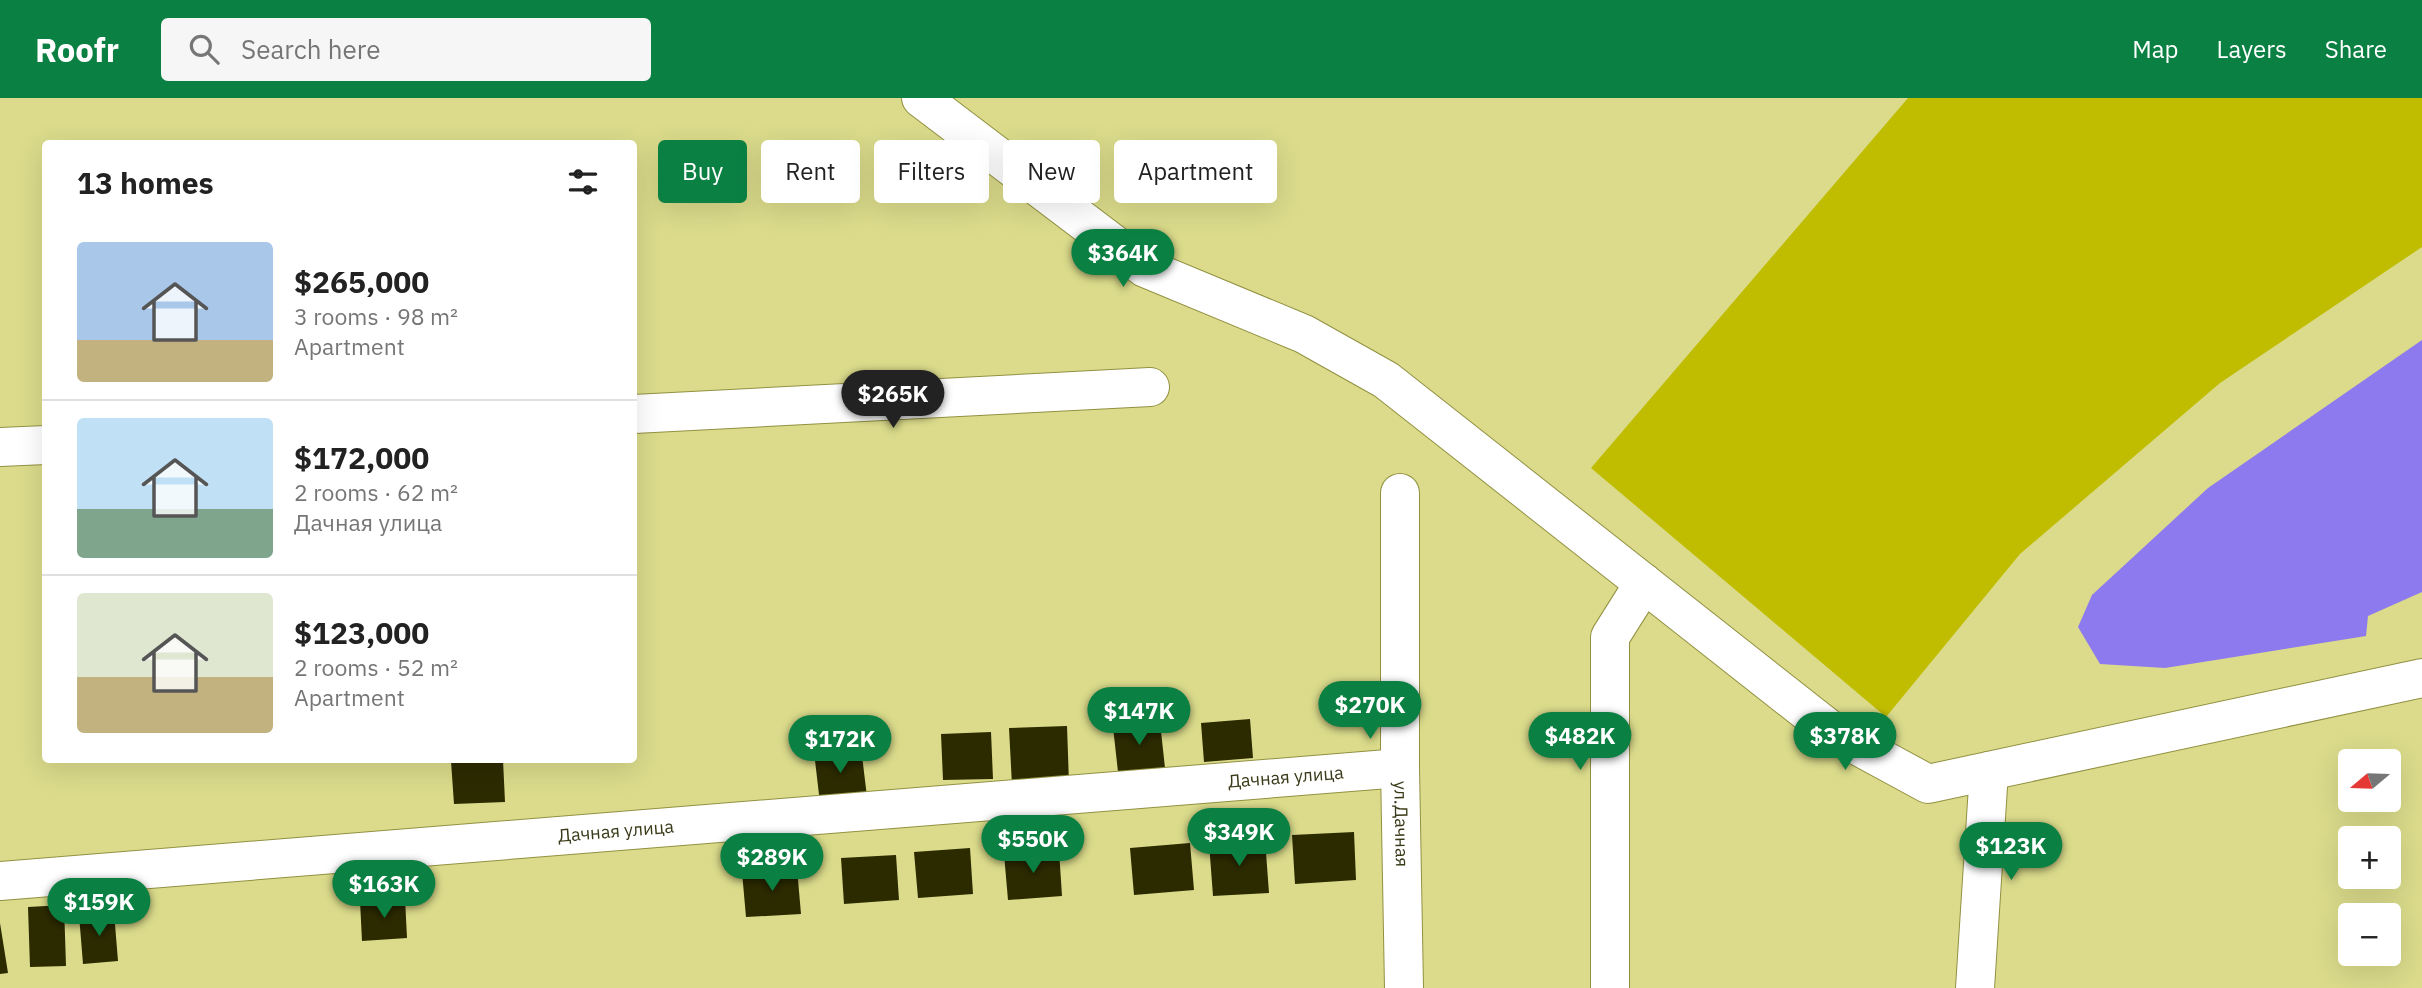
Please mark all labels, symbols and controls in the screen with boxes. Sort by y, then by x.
search box [161,18,651,81]
text: Roofr [35,28,119,71]
icon: search [185,30,223,68]
text: Search here [241,32,380,66]
text: Map [2132,33,2179,65]
text: Layers [2217,33,2287,65]
text: Share [2325,33,2387,65]
chip: Buy [658,140,747,203]
chip: Rent [761,140,860,203]
chip: Filters [874,140,989,203]
chip: New [1003,140,1100,203]
chip: Apartment [1114,140,1277,203]
text: 13 homes [77,163,214,202]
icon: filters [564,163,602,201]
pin: $364K [1074,230,1172,289]
text: $364K [1087,237,1159,267]
text: $265,000 [294,262,429,301]
icon: home [133,270,217,354]
text: 3 rooms · 98 m² [294,301,458,331]
text: Apartment [294,331,405,361]
pin: $265K [844,370,942,430]
text: $265K [857,378,929,408]
text: $172,000 [294,438,429,477]
icon: home [133,446,217,530]
text: 2 rooms · 62 m² [294,477,458,507]
text: Дачная улица [294,507,442,537]
text: $123,000 [294,613,429,652]
icon: home [133,621,217,705]
text: 2 rooms · 52 m² [294,652,458,682]
text: Apartment [294,682,405,712]
pin: $270K [1321,682,1419,741]
pin: $147K [1090,688,1188,747]
text: $270K [1334,689,1406,719]
text: $147K [1103,695,1175,725]
pin: $482K [1531,712,1629,772]
pin: $378K [1796,712,1894,772]
pin: $172K [791,716,889,775]
text: $482K [1544,720,1616,750]
text: $378K [1809,720,1881,750]
text: $172K [804,723,876,753]
north arrow [2338,749,2401,812]
map controls [2338,749,2401,966]
street label: Дачная улица [1227,761,1345,793]
street label: ул.Дачная [1389,781,1414,867]
pin: $349K [1190,808,1288,868]
street label: Дачная улица [557,815,675,847]
pin: $550K [984,816,1082,875]
text: $349K [1203,816,1275,846]
pin: $123K [1962,822,2060,882]
text: $550K [997,823,1069,853]
button: + [2338,826,2401,889]
text: $123K [1975,830,2047,860]
pin: $289K [723,834,821,893]
text: $289K [736,841,808,871]
pin: $163K [335,860,433,920]
text: $163K [348,868,420,898]
pin: $159K [50,878,148,938]
text: $159K [63,886,135,916]
button: − [2338,903,2401,966]

